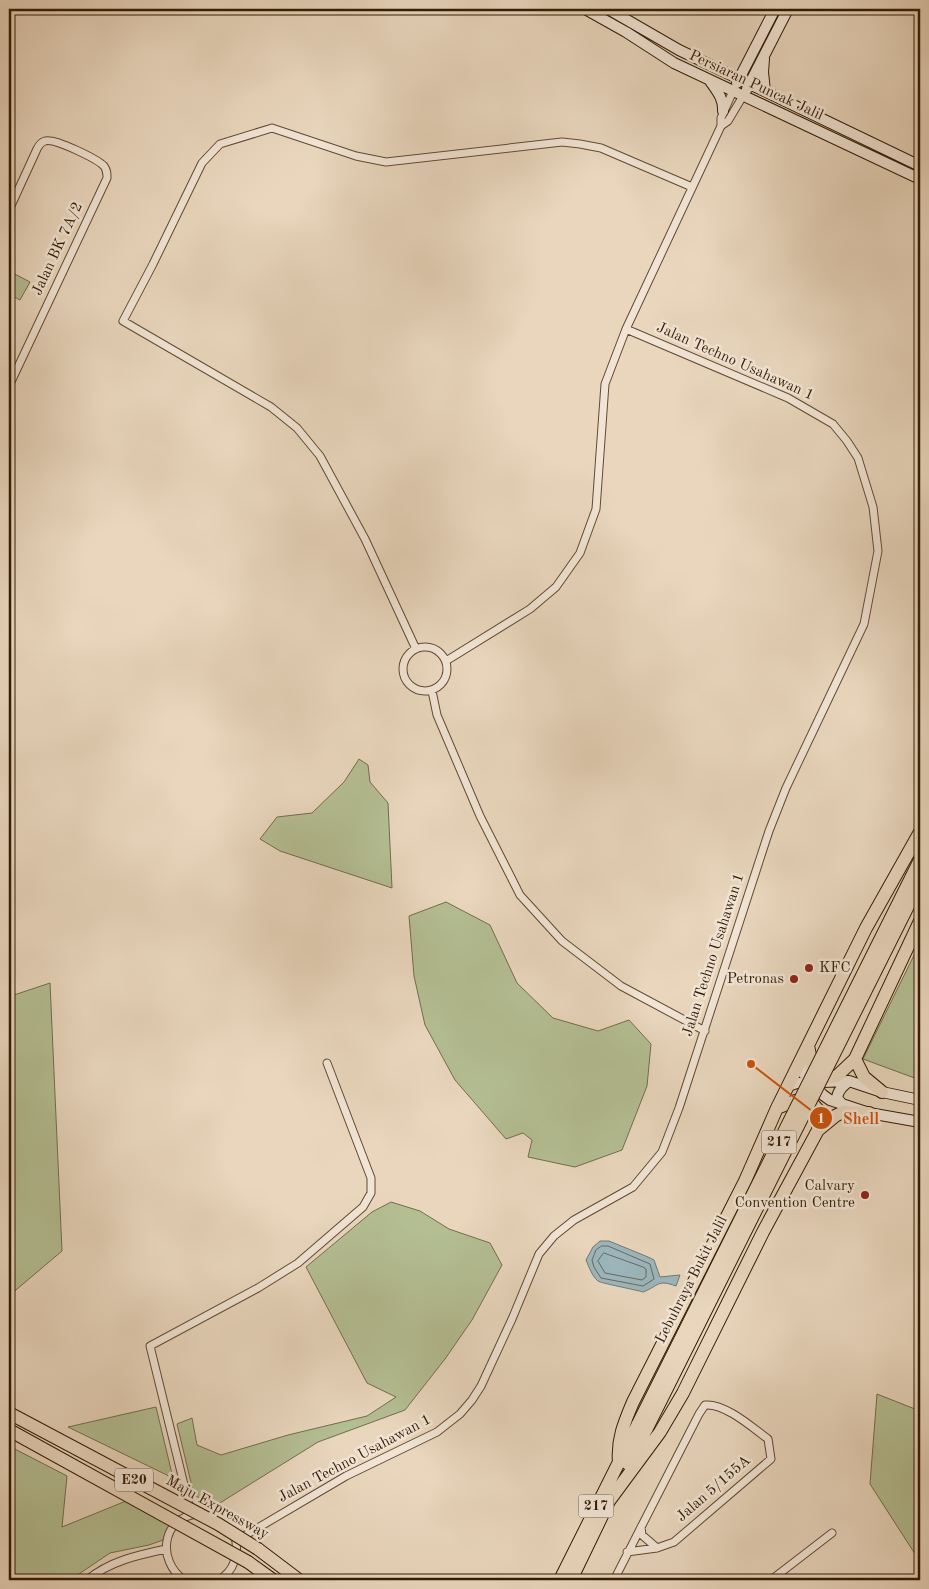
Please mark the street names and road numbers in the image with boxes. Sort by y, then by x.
street label: Persiaran Puncak Jalil [687,48,825,124]
street label: Jalan BK 7A/2 [30,200,86,298]
street label: Jalan Techno Usahawan 1 [654,320,816,404]
street label: Jalan Techno Usahawan 1 [680,872,748,1038]
road number: 217 [762,1130,796,1154]
street label: Lebuhraya Bukit Jalil [653,1214,731,1346]
street label: Jalan Techno Usahawan 1 [276,1412,434,1506]
street label: Jalan 5/155A [674,1453,754,1525]
road number: E20 [115,1468,153,1492]
street label: Maju Expressway [163,1473,271,1543]
road number: 217 [578,1494,614,1518]

